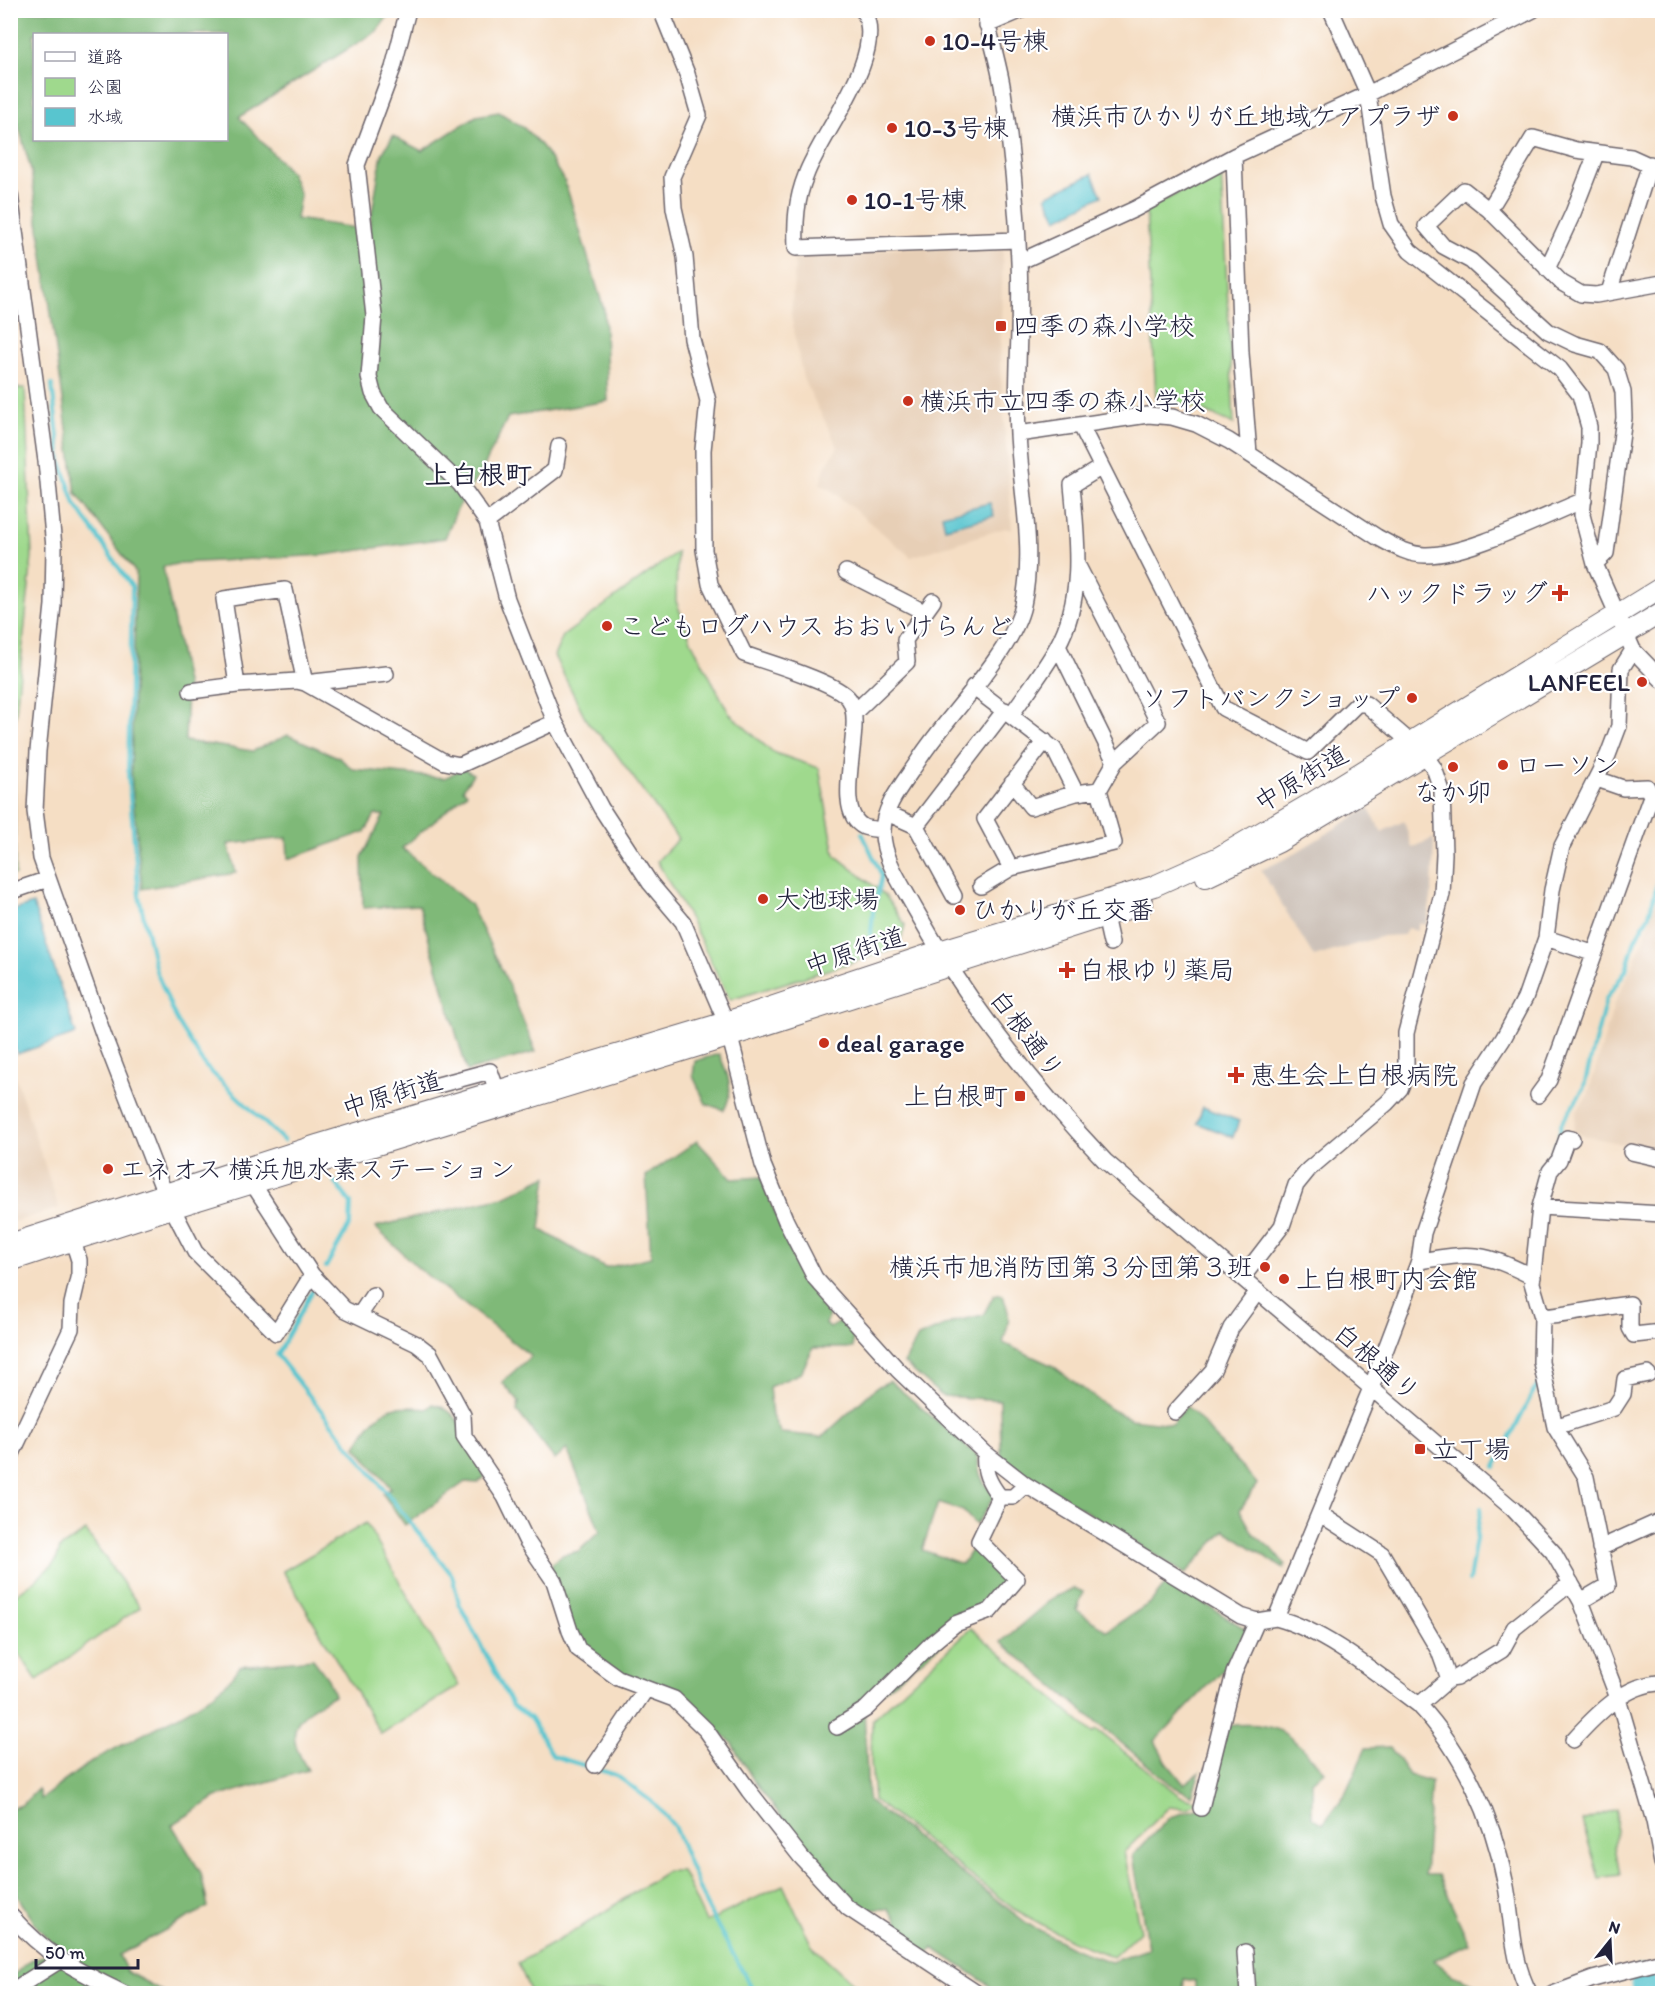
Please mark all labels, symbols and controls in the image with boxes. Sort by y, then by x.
place label: 10-4号棟 [942,25,1048,57]
legend [33,33,228,141]
marker: 10-4号棟 [923,34,937,48]
text: 道路 [87,46,123,68]
text: 公園 [87,76,123,98]
place label: 横浜市ひかりが丘地域ケアプラザ [1051,100,1441,132]
text: 水域 [87,106,123,128]
marker: 横浜市ひかりが丘地域ケアプラザ [1446,109,1460,123]
place label: 10-3号棟 [904,112,1009,144]
marker: 10-3号棟 [885,121,899,135]
place label: 10-1号棟 [864,184,967,216]
marker: 10-1号棟 [845,193,859,207]
place label: 四季の森小学校 [1013,310,1195,342]
marker: 四季の森小学校 [994,319,1008,333]
place label: 横浜市立四季の森小学校 [920,385,1206,417]
marker: 横浜市立四季の森小学校 [901,394,915,408]
district label: 上白根町 [424,458,532,491]
place label: ハックドラッグ [1366,577,1548,609]
marker: ハックドラッグ [1553,586,1567,600]
place label: こどもログハウス おおいけらんど [619,610,1012,642]
marker: こどもログハウス おおいけらんど [600,619,614,633]
place label: LANFEEL [1527,666,1630,698]
marker: LANFEEL [1635,675,1649,689]
place label: ソフトバンクショップ [1141,682,1400,714]
marker: ソフトバンクショップ [1405,691,1419,705]
street label: 中原街道 [1248,737,1354,819]
place label: ローソン [1515,749,1619,781]
marker: ローソン [1496,758,1510,772]
marker: なか卯 [1446,760,1460,774]
place label: なか卯 [1414,776,1492,808]
place label: 大池球場 [775,883,879,915]
marker: 大池球場 [756,892,770,906]
place label: ひかりが丘交番 [972,894,1154,926]
marker: ひかりが丘交番 [953,903,967,917]
street label: 中原街道 [801,920,909,982]
place label: 白根ゆり薬局 [1079,954,1235,986]
marker: 白根ゆり薬局 [1060,963,1074,977]
street label: 白根通り [983,983,1071,1085]
place label: deal garage [836,1027,965,1059]
marker: deal garage [817,1036,831,1050]
place label: 恵生会上白根病院 [1250,1059,1458,1091]
street label: 中原街道 [338,1063,446,1125]
marker: 恵生会上白根病院 [1227,1066,1245,1084]
place label: 上白根町 [904,1080,1008,1112]
marker: 上白根町 [1013,1089,1027,1103]
place label: エネオス 横浜旭水素ステーション [120,1153,515,1185]
marker: エネオス 横浜旭水素ステーション [101,1162,115,1176]
place label: 横浜市旭消防団第３分団第３班 [889,1251,1253,1283]
marker: 横浜市旭消防団第３分団第３班 [1258,1260,1272,1274]
place label: 上白根町内会館 [1296,1263,1478,1295]
marker: 上白根町内会館 [1277,1272,1291,1286]
street label: 白根通り [1327,1316,1427,1408]
place label: 立丁場 [1432,1433,1510,1465]
marker: 立丁場 [1413,1442,1427,1456]
north arrow [1580,1911,1640,1971]
text: N [1606,1917,1623,1938]
scale bar [36,1932,138,1970]
text: 50 m [45,1942,85,1964]

